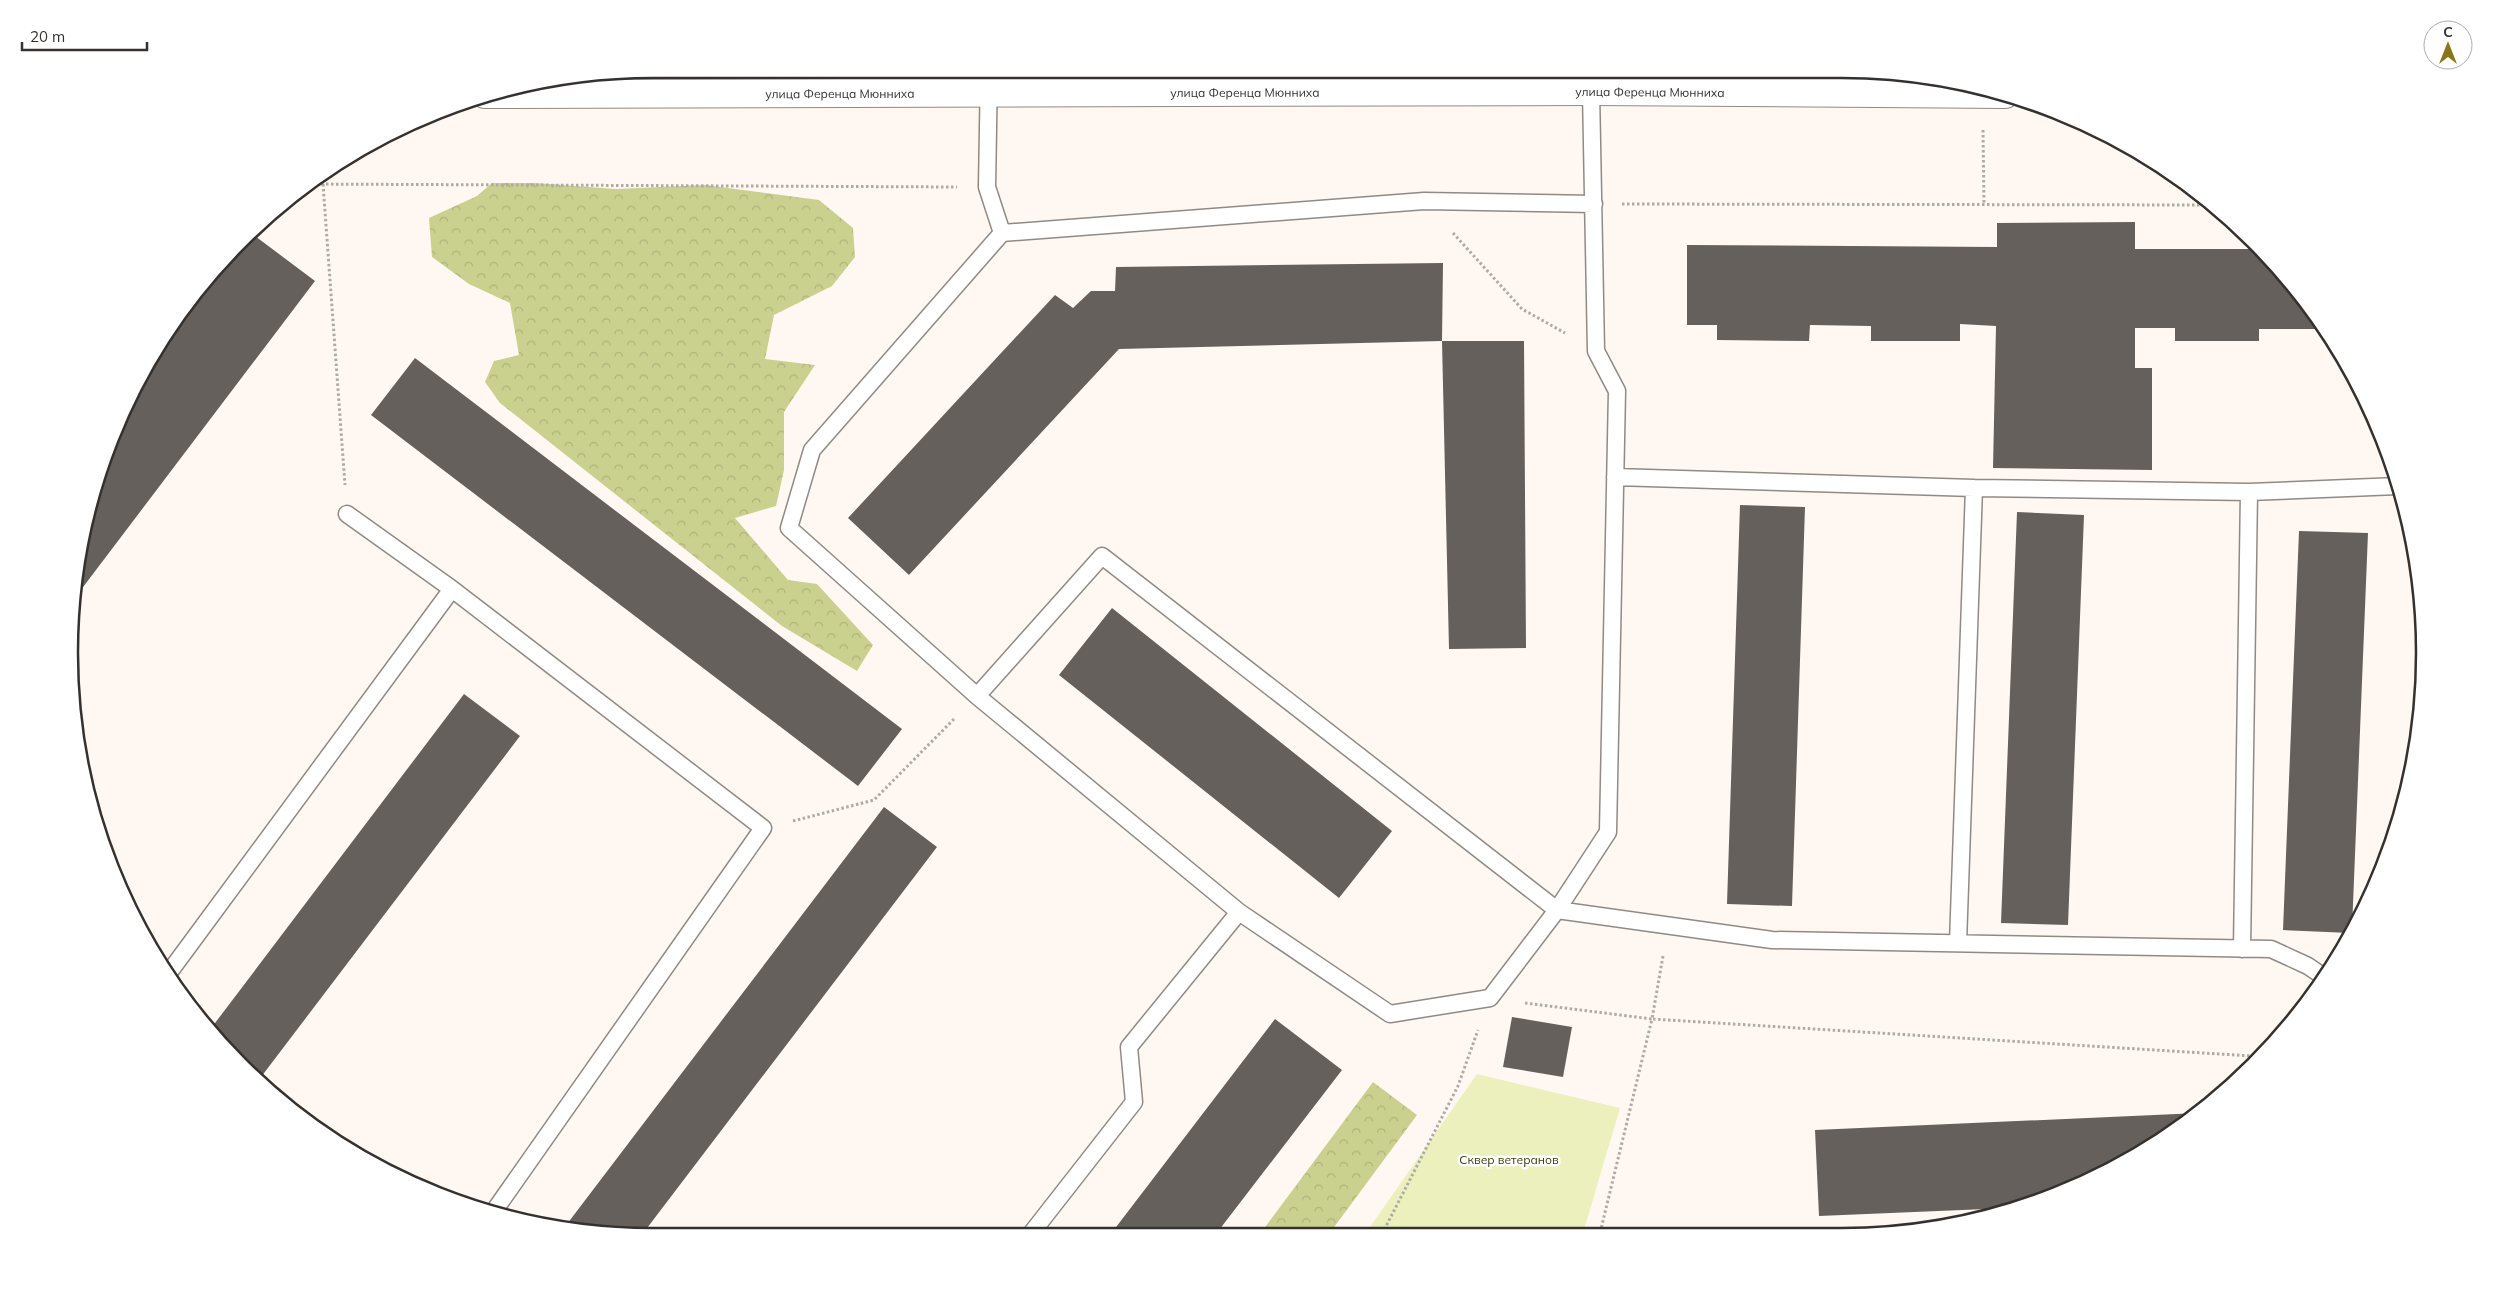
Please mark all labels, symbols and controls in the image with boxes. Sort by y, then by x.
scale bar [22,20,148,52]
north arrow [2423,20,2473,70]
text: С [2443,23,2453,41]
text: 20 m [30,27,65,46]
street label: улица Ференца Мюнниха [1575,83,1725,99]
street label: улица Ференца Мюнниха [1170,84,1320,100]
street label: улица Ференца Мюнниха [765,85,915,101]
park label: Сквер ветеранов [1459,1152,1559,1167]

